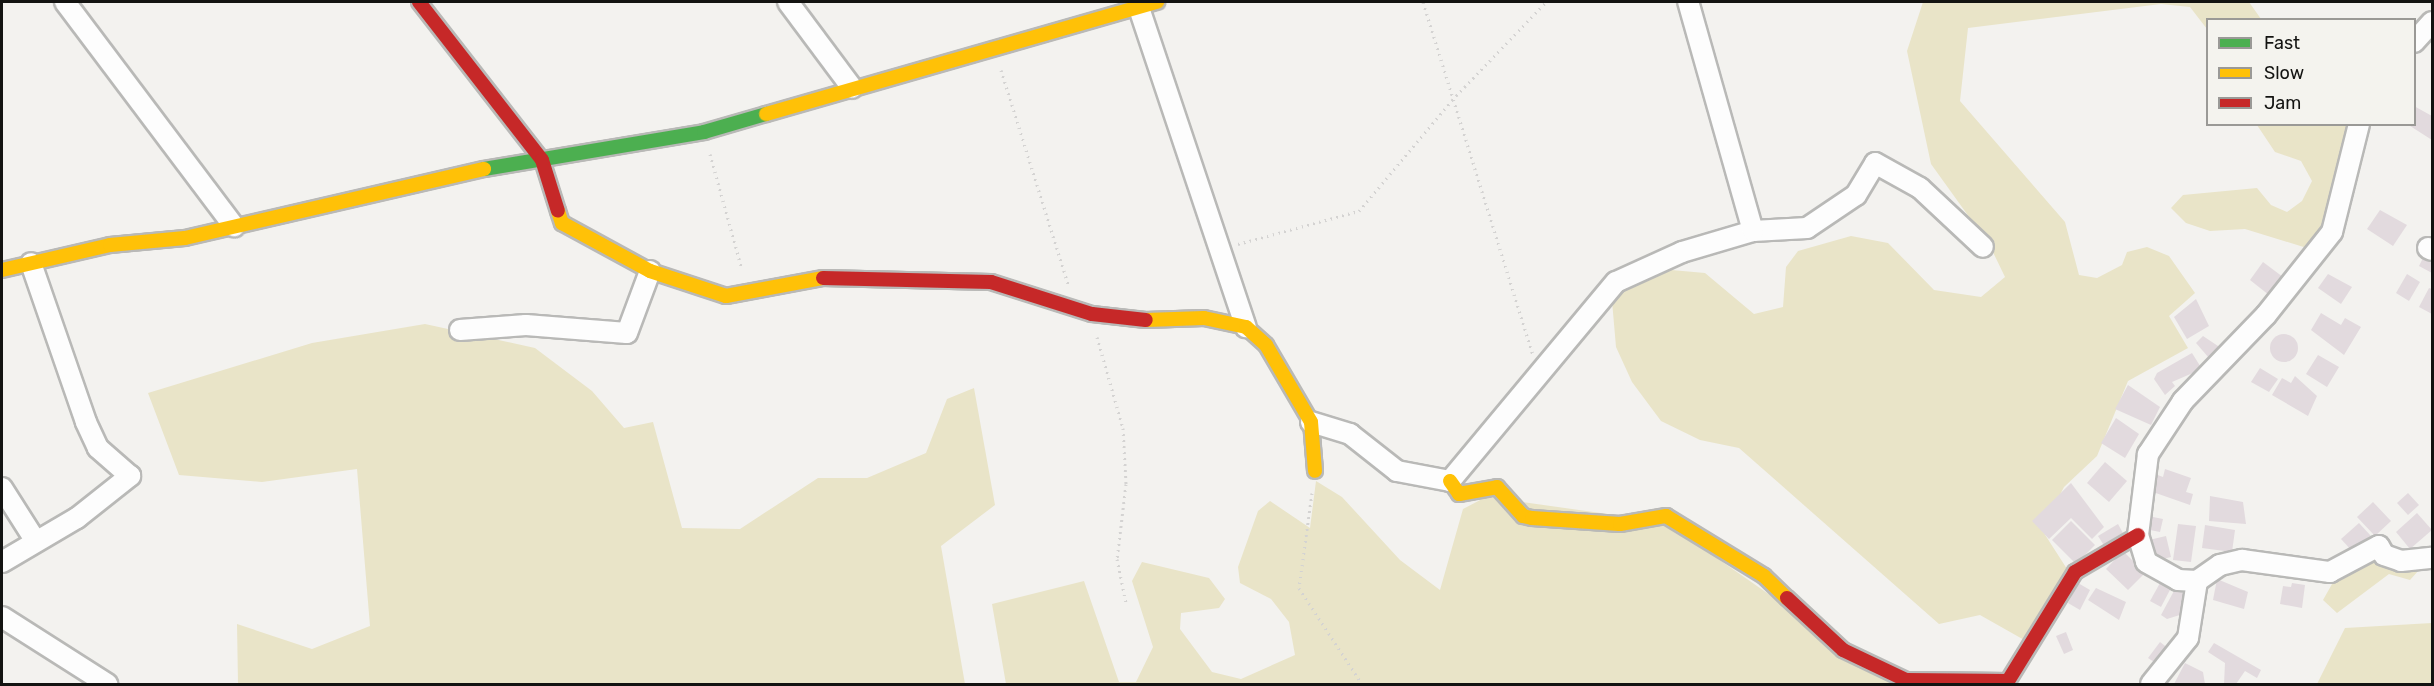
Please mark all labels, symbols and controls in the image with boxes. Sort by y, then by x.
legend [2206,18,2416,126]
text: Fast [2264,32,2300,54]
text: Slow [2264,62,2304,84]
text: Jam [2264,92,2301,114]

